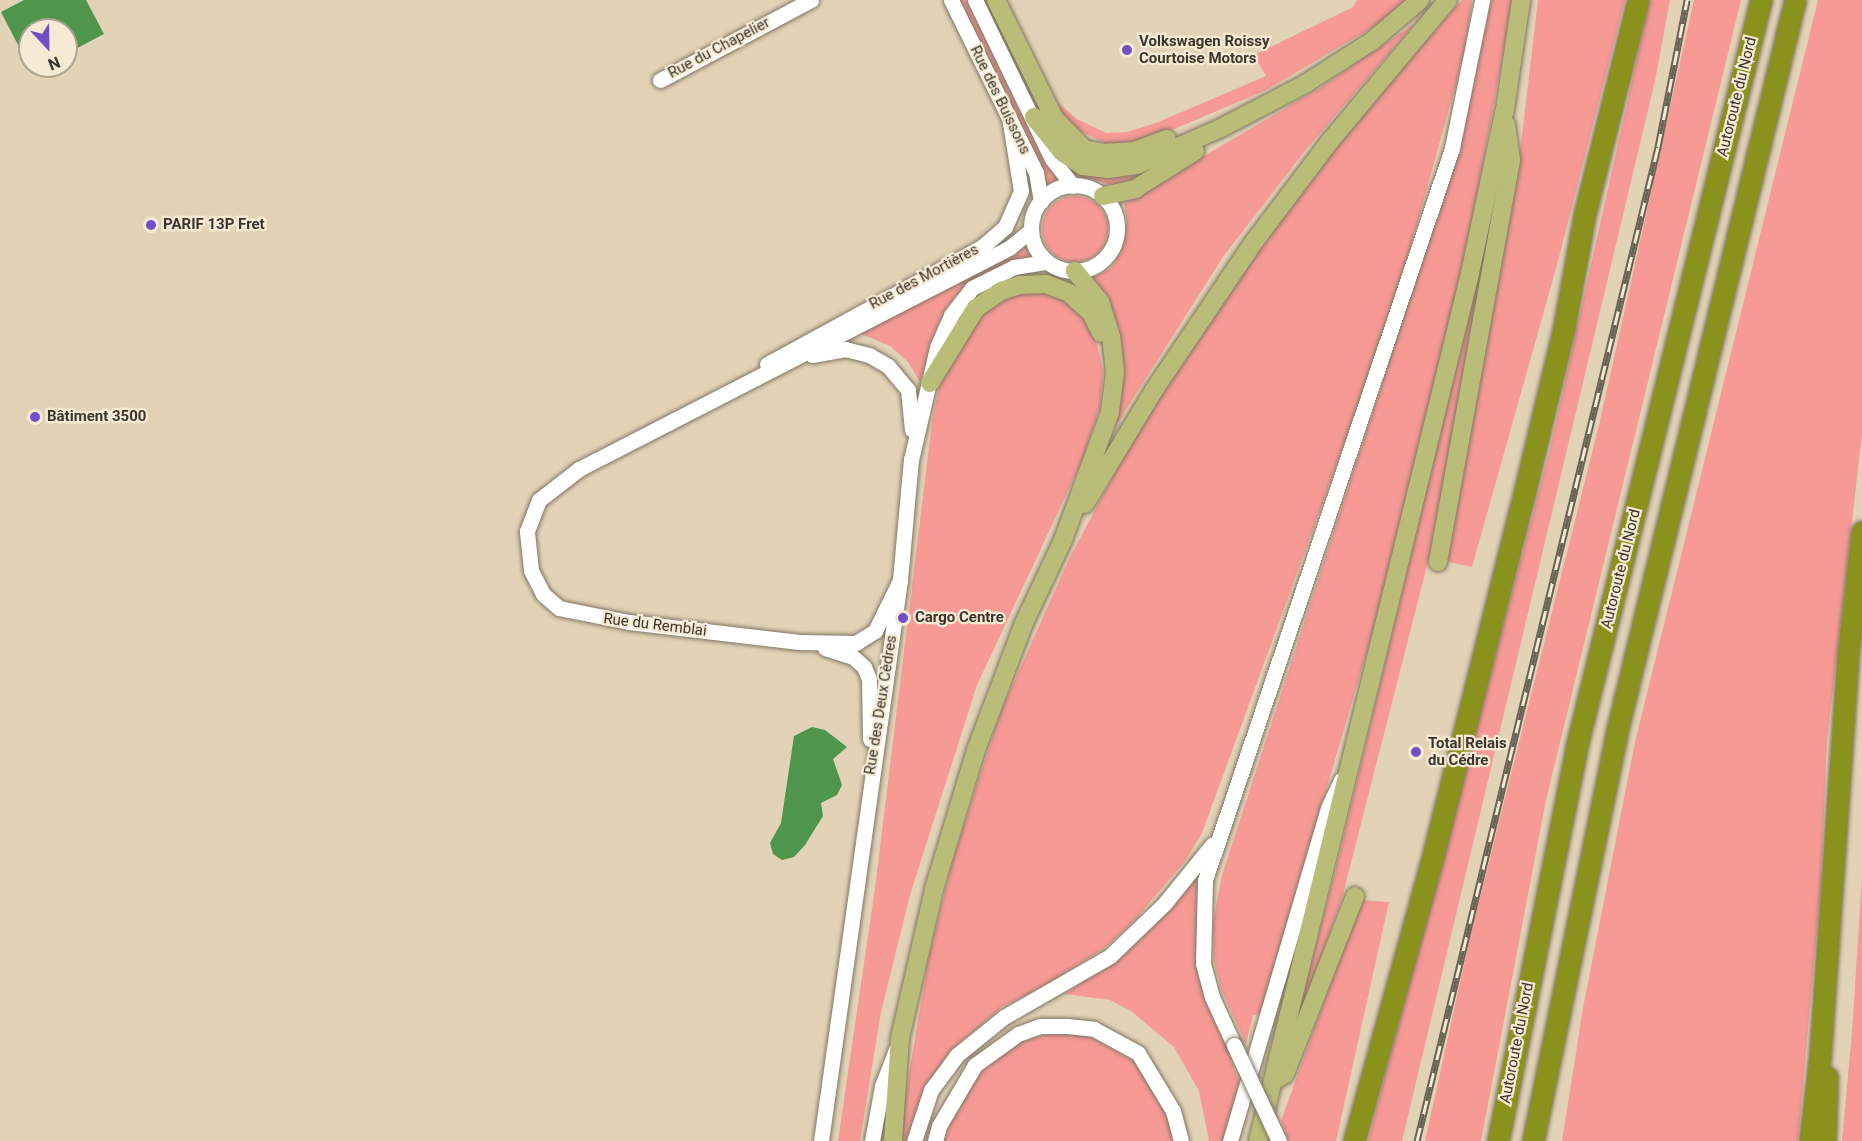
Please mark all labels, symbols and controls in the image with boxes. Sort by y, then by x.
street label: Rue du Chapelier [665,14,773,82]
north arrow [18,18,78,78]
place label: Volkswagen Roissy Courtoise Motors [1139,32,1269,67]
street label: Autoroute du Nord [1713,35,1761,159]
street label: Rue des Buissons [966,43,1034,157]
marker: Volkswagen Roissy Courtoise Motors [1120,43,1134,57]
text: N [45,52,63,74]
place label: PARIF 13P Fret [163,216,265,234]
marker: PARIF 13P Fret [144,218,158,232]
street label: Rue des Mortières [866,241,982,313]
place label: Bâtiment 3500 [47,408,146,426]
marker: Bâtiment 3500 [28,410,42,424]
street label: Autoroute du Nord [1597,507,1645,631]
place label: Cargo Centre [915,609,1004,627]
street label: Rue du Remblai [602,610,708,640]
marker: Cargo Centre [896,611,910,625]
street label: Rue des Deux Cèdres [861,634,901,776]
place label: Total Relais du Cédre [1428,734,1507,769]
marker: Total Relais du Cédre [1409,745,1423,759]
street label: Autoroute du Nord [1496,981,1538,1105]

